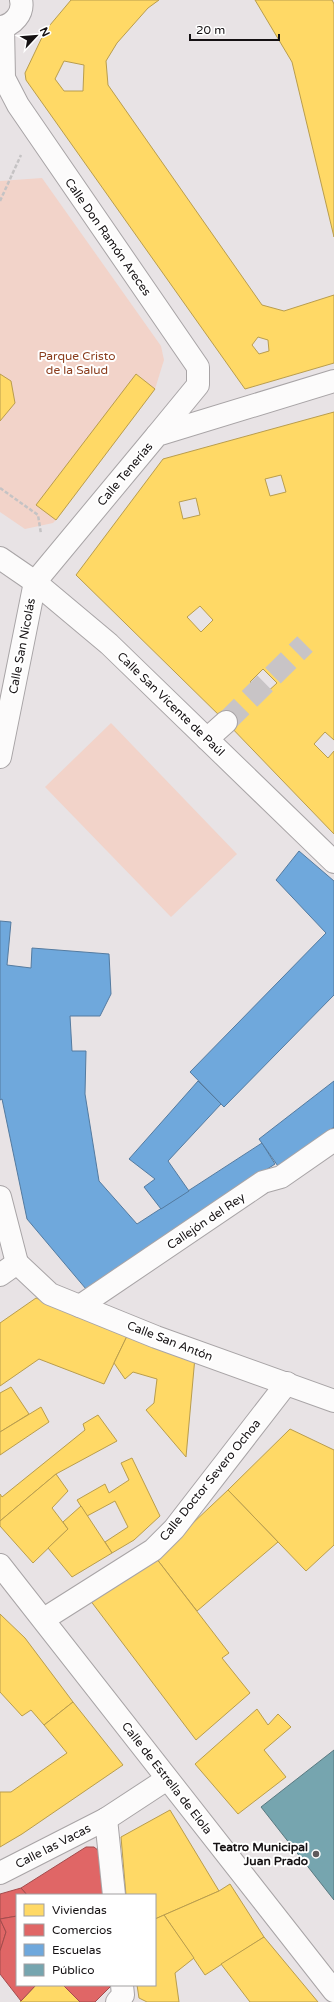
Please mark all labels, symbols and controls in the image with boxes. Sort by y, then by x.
north arrow [16,16,56,56]
scale bar [190,16,279,42]
text: 20 m [196,23,225,37]
text: N [37,25,52,39]
street label: Calle Don Ramón Areces [62,175,154,299]
park label: Parque Cristo de la Salud [38,349,116,377]
street label: Calle Tenerías [94,439,156,509]
street label: Calle San Nicolás [6,597,38,695]
street label: Calle San Vicente de Paúl [114,649,228,759]
street label: Callejón del Rey [164,1189,248,1252]
street label: Calle San Antón [125,1318,215,1364]
street label: Calle Doctor Severo Ochoa [157,1416,263,1544]
street label: Calle de Estrella de Elola [119,1719,215,1837]
street label: Calle las Vacas [13,1821,93,1871]
place label: Teatro Municipal Juan Prado [212,1840,308,1868]
marker: Teatro Municipal Juan Prado [311,1849,321,1859]
legend [16,1894,156,1986]
text: Viviendas [52,1903,107,1917]
text: Comercios [52,1923,112,1937]
text: Escuelas [52,1943,102,1957]
text: Público [52,1963,94,1977]

